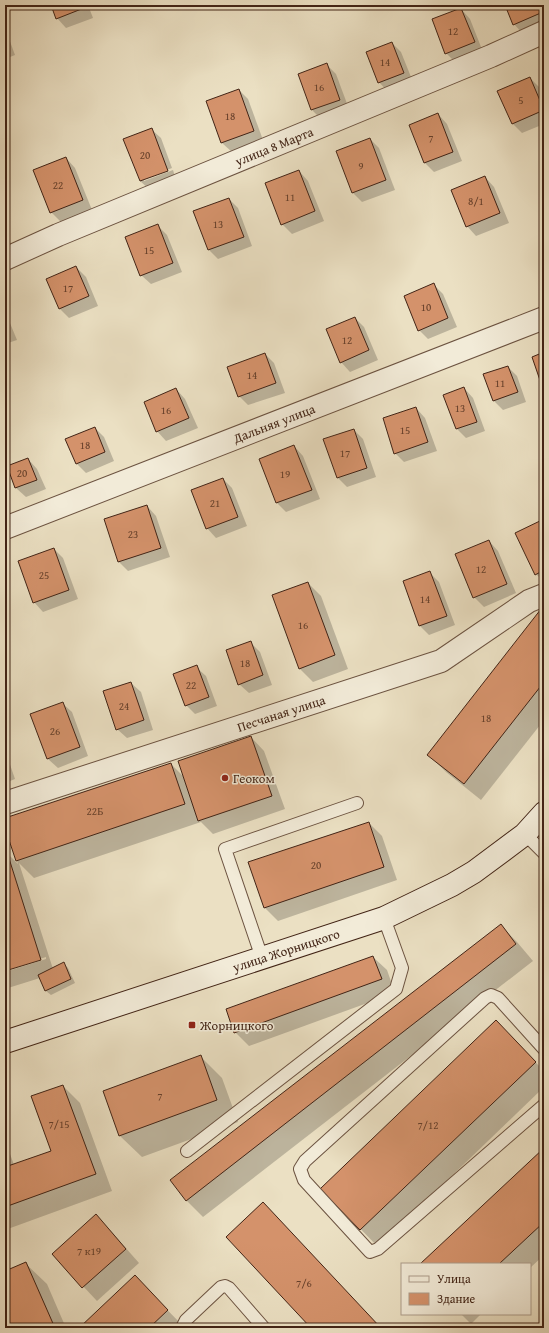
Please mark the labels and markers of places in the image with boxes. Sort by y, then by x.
place label: Геоком [233,769,275,788]
marker: Геоком [220,773,230,783]
place label: Жорницкого [199,1016,274,1035]
marker: Жорницкого [187,1020,197,1030]

